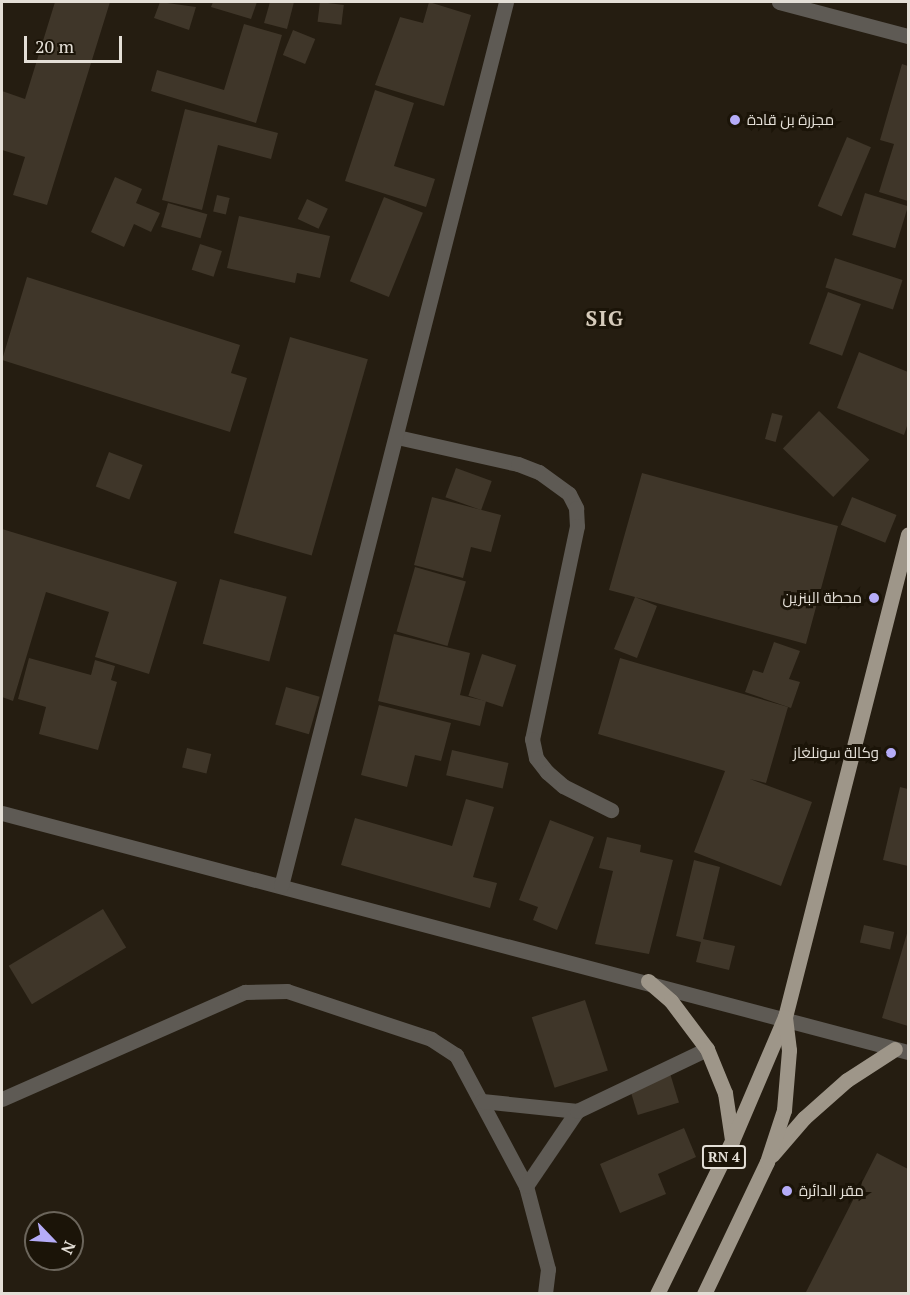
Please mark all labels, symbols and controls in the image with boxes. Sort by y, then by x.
scale bar [27,24,124,62]
text: 20 m [35,34,74,58]
place label: مجزرة بن قادة [747,111,834,129]
marker: مجزرة بن قادة [728,113,742,127]
district label: SIG [586,305,624,331]
place label: محطة البنزين [783,589,862,607]
marker: محطة البنزين [867,591,881,605]
place label: وكالة سونلغاز [793,744,879,762]
marker: وكالة سونلغاز [884,746,898,760]
road number: RN 4 [702,1146,746,1168]
place label: مقر الدائرة [799,1182,864,1200]
marker: مقر الدائرة [780,1184,794,1198]
north arrow [24,1211,84,1271]
text: N [56,1238,81,1258]

